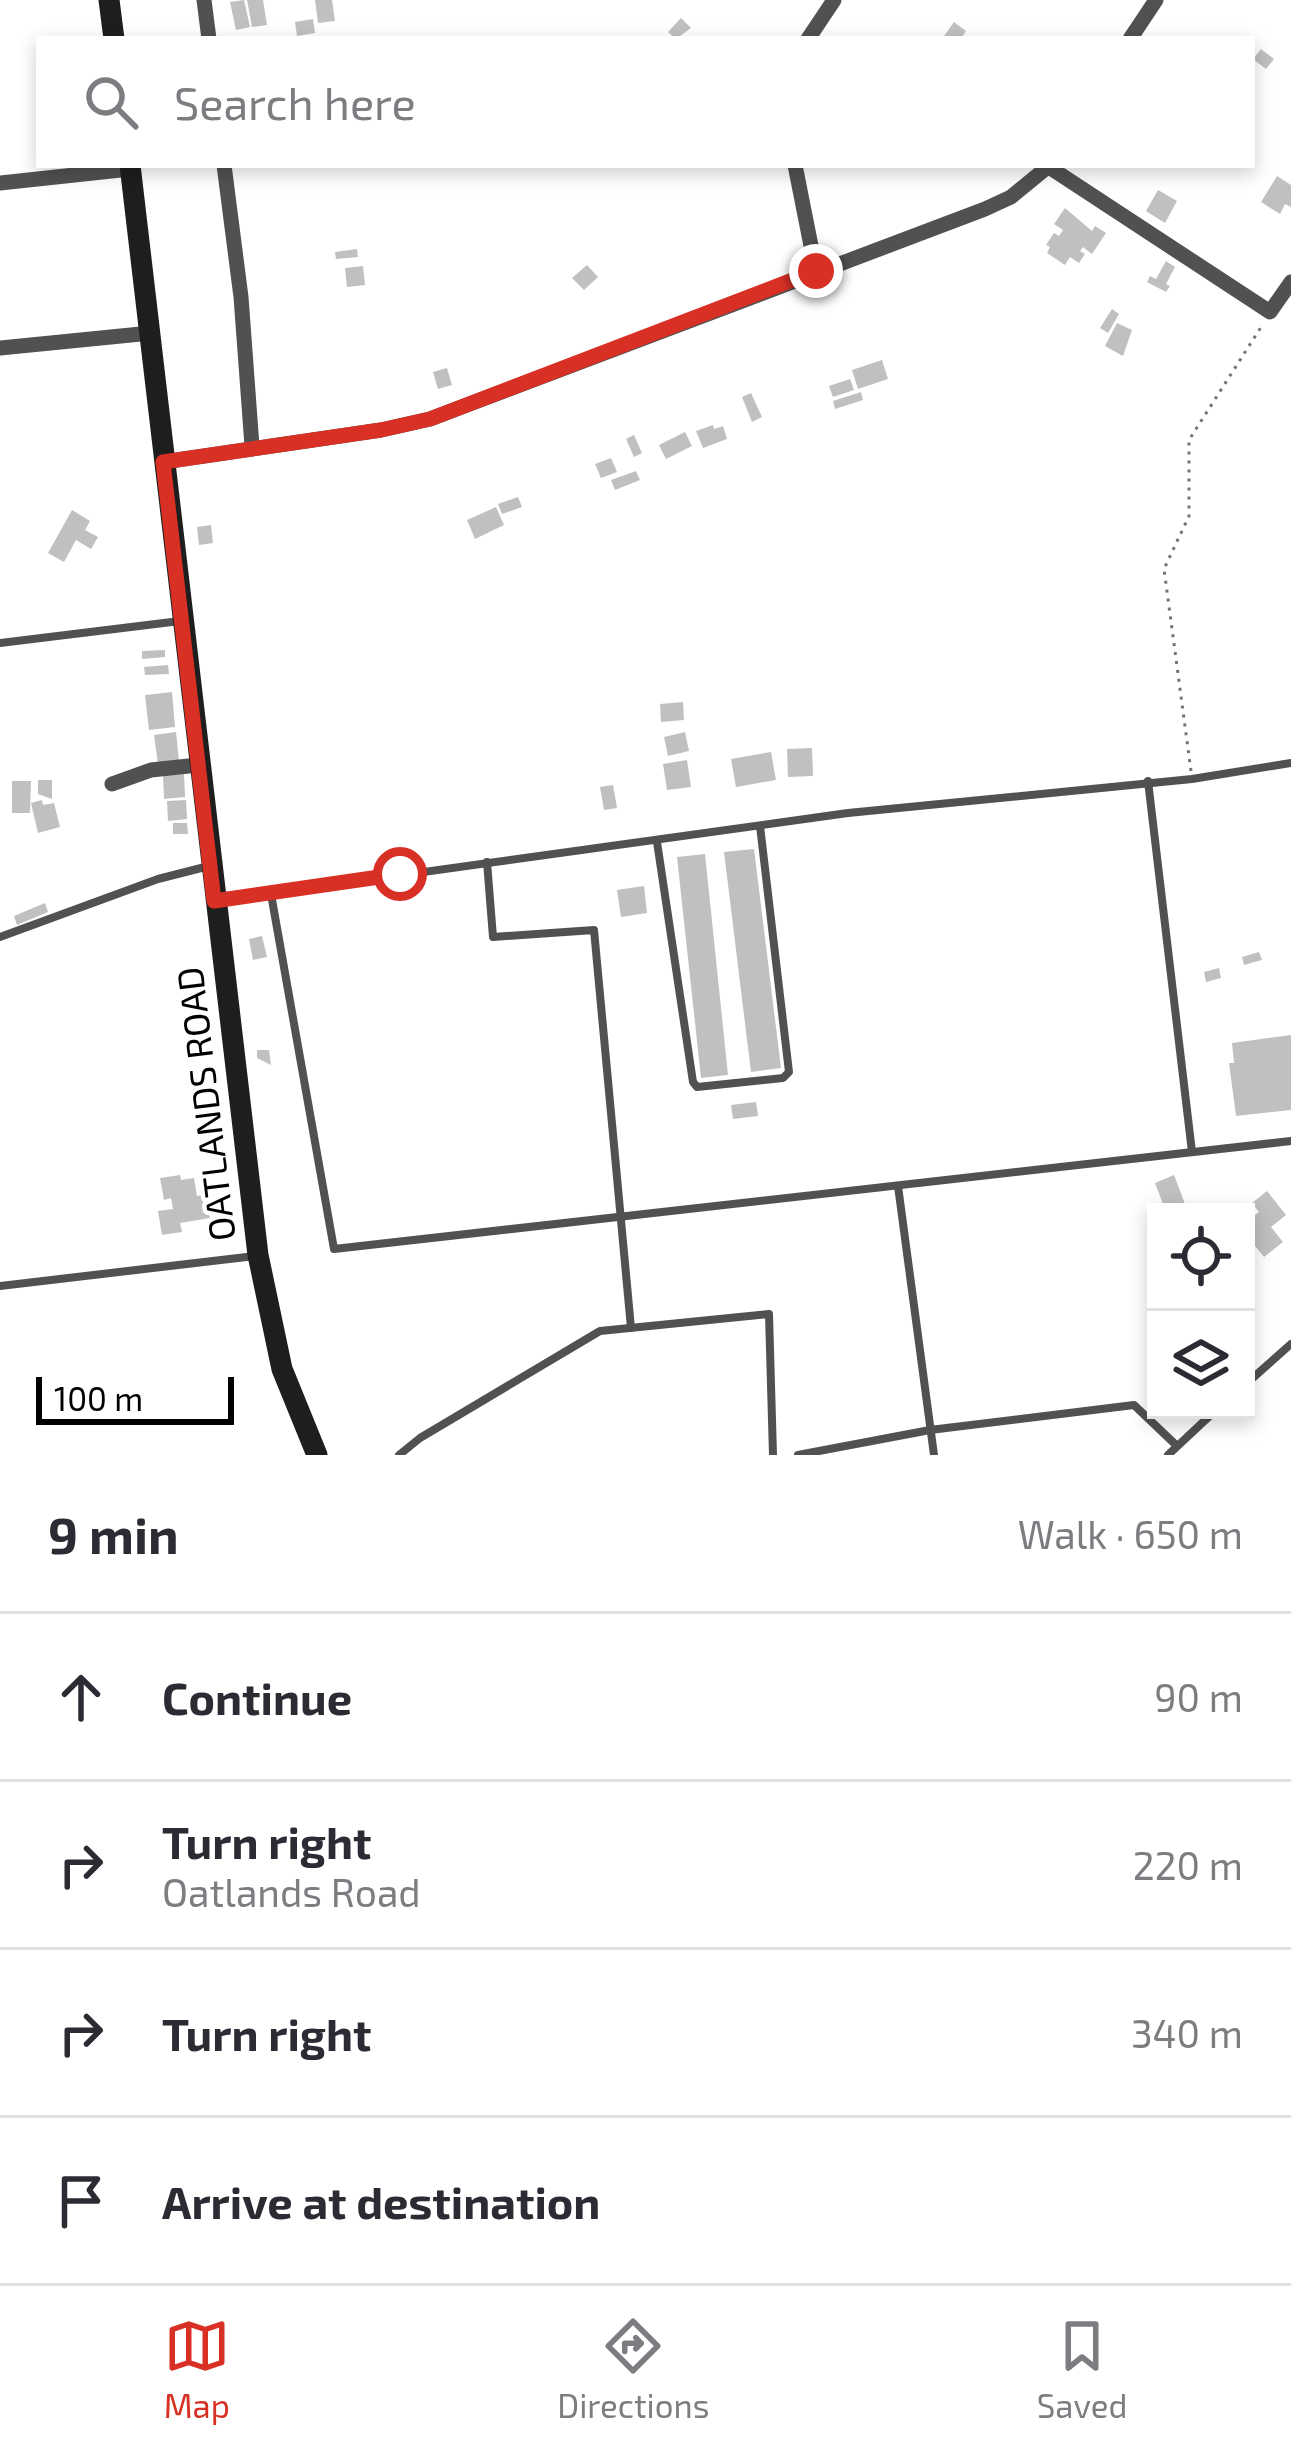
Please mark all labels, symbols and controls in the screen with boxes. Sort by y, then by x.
search box [36,36,1255,168]
icon: search [78,69,144,135]
text: Search here [174,75,416,129]
route end [789,244,843,298]
route start [373,847,427,901]
street label: OATLANDS ROAD [166,965,243,1244]
map controls [1147,1203,1255,1419]
button: locate [1147,1203,1255,1311]
button: layers [1147,1311,1255,1419]
scale bar [36,1371,234,1424]
text: 100 m [54,1378,143,1418]
text: 9 min [48,1503,179,1564]
text: Walk · 650 m [1018,1510,1243,1557]
icon: ahead [48,1664,114,1730]
text: Continue [162,1670,352,1724]
text: 90 m [1154,1673,1243,1720]
text: Turn right [162,1814,371,1868]
icon: right [48,1832,114,1898]
text: 220 m [1133,1841,1243,1888]
text: Oatlands Road [162,1868,421,1915]
icon: right [48,2000,114,2066]
text: Turn right [162,2006,371,2060]
text: 340 m [1131,2009,1243,2056]
icon: arrive [48,2168,114,2234]
text: Arrive at destination [162,2174,600,2228]
tab: Map [164,2313,230,2425]
tab: Directions [557,2313,709,2425]
tab: Saved [1037,2313,1127,2425]

